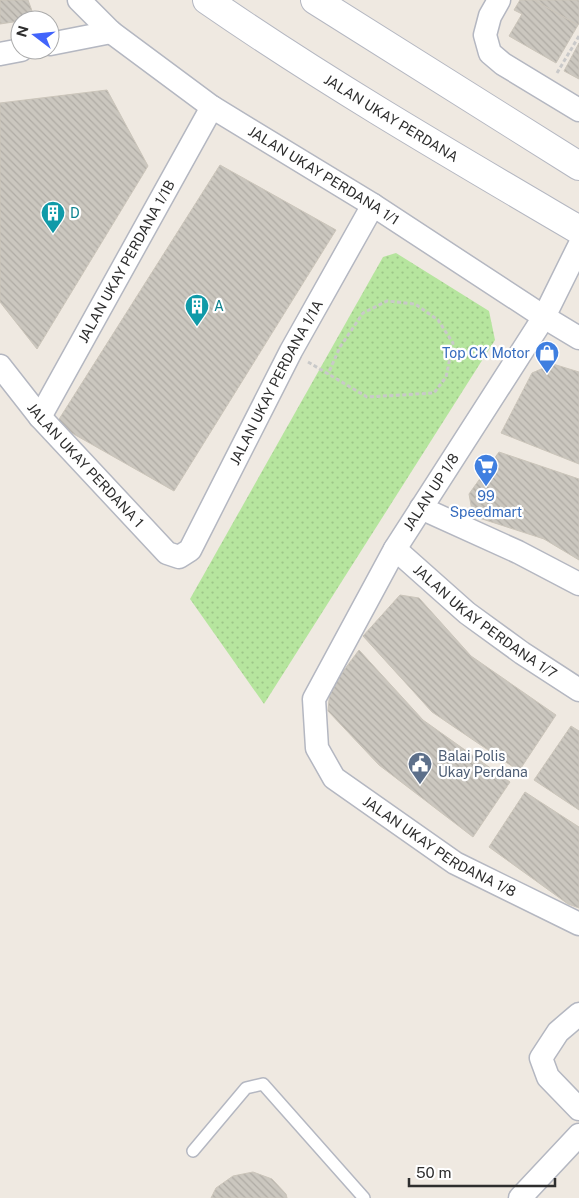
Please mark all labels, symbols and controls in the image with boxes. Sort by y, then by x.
north arrow [10,10,60,60]
text: N [13,24,32,39]
street label: JALAN UKAY PERDANA [321,71,461,165]
street label: JALAN UKAY PERDANA 1/1 [245,123,402,228]
street label: JALAN UKAY PERDANA 1/1B [75,177,178,345]
building icon: D [40,200,66,234]
place label: D [70,205,80,221]
building icon: A [184,293,210,327]
street label: JALAN UKAY PERDANA 1/1A [227,297,326,468]
place label: A [214,298,224,314]
shop icon: Top CK Motor [534,340,560,374]
place label: Top CK Motor [442,345,530,361]
street label: JALAN UKAY PERDANA 1 [24,400,147,531]
street label: JALAN UP 1/8 [400,450,462,534]
supermarket icon: 99 Speedmart [473,453,499,487]
place label: 99 Speedmart [450,488,522,520]
street label: JALAN UKAY PERDANA 1/7 [410,561,560,682]
place label: Balai Polis Ukay Perdana [438,748,528,780]
public building icon: Balai Polis Ukay Perdana [407,751,433,785]
street label: JALAN UKAY PERDANA 1/8 [360,793,519,900]
scale bar [409,1156,555,1188]
text: 50 m [416,1164,451,1181]

